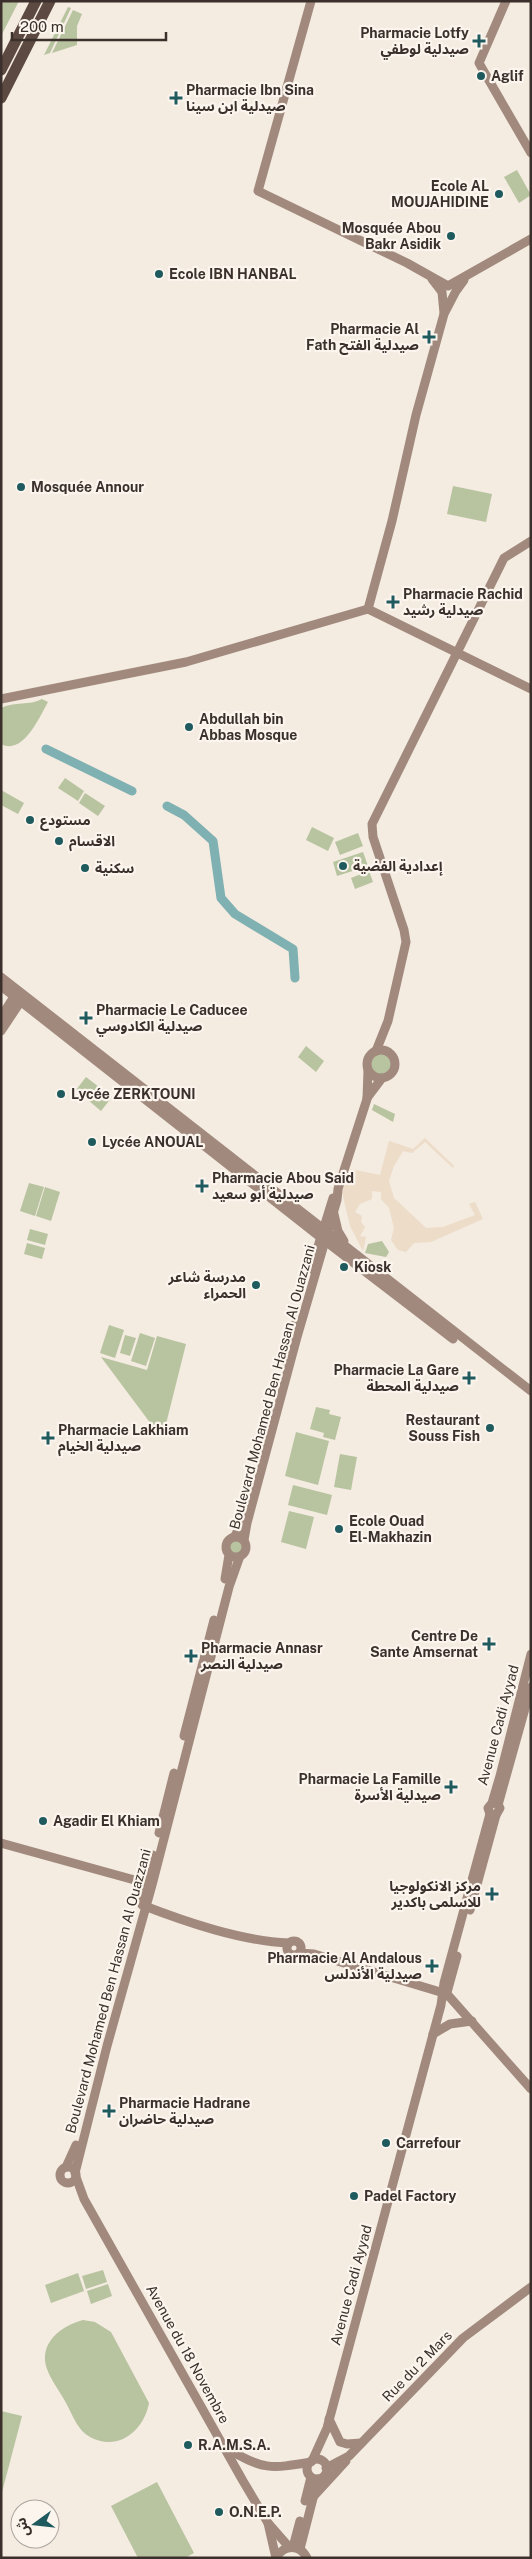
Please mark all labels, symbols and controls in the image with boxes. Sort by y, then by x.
scale bar [12,10,166,42]
text: 200 m [20,18,64,35]
place label: Pharmacie Lotfy صيدلية لوطفي [360,25,469,60]
marker: Pharmacie Lotfy صيدلية لوطفي [473,35,485,47]
place label: Aglif [491,68,524,84]
marker: Aglif [475,70,487,82]
place label: Pharmacie Ibn Sina صيدلية ابن سينا [186,82,314,114]
marker: Pharmacie Ibn Sina صيدلية ابن سينا [170,92,182,104]
place label: Ecole AL MOUJAHIDINE [391,178,489,210]
marker: Ecole AL MOUJAHIDINE [493,188,505,200]
place label: Mosquée Abou Bakr Asidik [342,220,441,252]
marker: Mosquée Abou Bakr Asidik [445,230,457,242]
place label: Ecole IBN HANBAL [169,266,297,282]
marker: Ecole IBN HANBAL [153,268,165,280]
place label: Pharmacie Al Fath صيدلية الفتح [306,321,419,355]
marker: Pharmacie Al Fath صيدلية الفتح [423,331,435,343]
place label: Mosquée Annour [31,479,144,495]
marker: Mosquée Annour [15,481,27,493]
place label: Pharmacie Rachid صيدلية رشيد [403,586,523,619]
marker: Pharmacie Rachid صيدلية رشيد [387,596,399,608]
place label: Abdullah bin Abbas Mosque [199,711,297,743]
marker: Abdullah bin Abbas Mosque [183,721,195,733]
place label: مستودع [40,812,91,831]
marker: مستودع [24,814,36,826]
place label: الاقسام [69,833,115,852]
marker: الاقسام [53,835,65,847]
place label: إعدادية الفضية [353,858,443,876]
place label: سكنية [95,860,134,876]
marker: إعدادية الفضية [337,860,349,872]
marker: سكنية [79,862,91,874]
place label: Pharmacie Le Caducee صيدلية الكادوسي [96,1002,248,1037]
marker: Pharmacie Le Caducee صيدلية الكادوسي [80,1012,92,1024]
place label: Lycée ZERKTOUNI [71,1086,196,1102]
marker: Lycée ZERKTOUNI [55,1088,67,1100]
place label: Lycée ANOUAL [102,1134,203,1150]
marker: Lycée ANOUAL [86,1136,98,1148]
place label: Pharmacie Abou Said صيدلية أبو سعيد [212,1170,354,1202]
marker: Pharmacie Abou Said صيدلية أبو سعيد [196,1180,208,1192]
street label: Boulevard Mohamed Ben Hassan Al Ouazzani [226,1243,318,1531]
place label: Kiosk [354,1259,391,1275]
marker: Kiosk [338,1261,350,1273]
place label: مدرسة شاعر الحمراء [167,1269,246,1302]
marker: مدرسة شاعر الحمراء [250,1279,262,1291]
place label: Pharmacie La Gare صيدلية المحطة [334,1362,459,1394]
marker: Pharmacie La Gare صيدلية المحطة [463,1372,475,1384]
place label: Restaurant Souss Fish [406,1412,480,1444]
place label: Pharmacie Lakhiam صيدلية الخيام [58,1422,189,1457]
marker: Restaurant Souss Fish [484,1422,496,1434]
marker: Pharmacie Lakhiam صيدلية الخيام [42,1432,54,1444]
place label: Ecole Ouad El-Makhazin [349,1513,432,1545]
marker: Ecole Ouad El-Makhazin [333,1523,345,1535]
place label: Centre De Sante Amsernat [370,1628,478,1660]
marker: Centre De Sante Amsernat [482,1637,496,1651]
place label: Pharmacie Annasr صيدلية النصر [200,1640,323,1673]
marker: Pharmacie Annasr صيدلية النصر [185,1650,197,1662]
street label: Avenue Cadi Ayyad [474,1663,522,1787]
place label: Pharmacie La Famille صيدلية الأسرة [299,1771,441,1804]
marker: Pharmacie La Famille صيدلية الأسرة [445,1781,457,1793]
place label: Agadir El Khiam [53,1813,160,1829]
marker: Agadir El Khiam [37,1815,49,1827]
street label: Boulevard Mohamed Ben Hassan Al Ouazzani [62,1847,154,2135]
place label: مركز الانكولوجيا للاسلمى باكدير [389,1878,481,1911]
marker: مركز الانكولوجيا للاسلمى باكدير [485,1887,499,1901]
place label: Pharmacie Al Andalous صيدلية الأندلس [267,1950,422,1982]
marker: Pharmacie Al Andalous صيدلية الأندلس [426,1960,438,1972]
place label: Pharmacie Hadrane صيدلية حاضران [119,2095,250,2128]
marker: Pharmacie Hadrane صيدلية حاضران [103,2105,115,2117]
place label: Carrefour [396,2135,461,2151]
marker: Carrefour [380,2137,392,2149]
place label: Padel Factory [364,2188,457,2204]
marker: Padel Factory [348,2190,360,2202]
street label: Avenue Cadi Ayyad [327,2223,375,2347]
street label: Avenue du 18 Novembre [143,2282,233,2426]
street label: Rue du 2 Mars [379,2327,455,2405]
place label: R.A.M.S.A. [198,2437,271,2453]
marker: R.A.M.S.A. [182,2439,194,2451]
north arrow [10,2499,60,2549]
place label: O.N.E.P. [229,2504,282,2520]
marker: O.N.E.P. [213,2506,225,2518]
text: ش [12,2516,33,2539]

